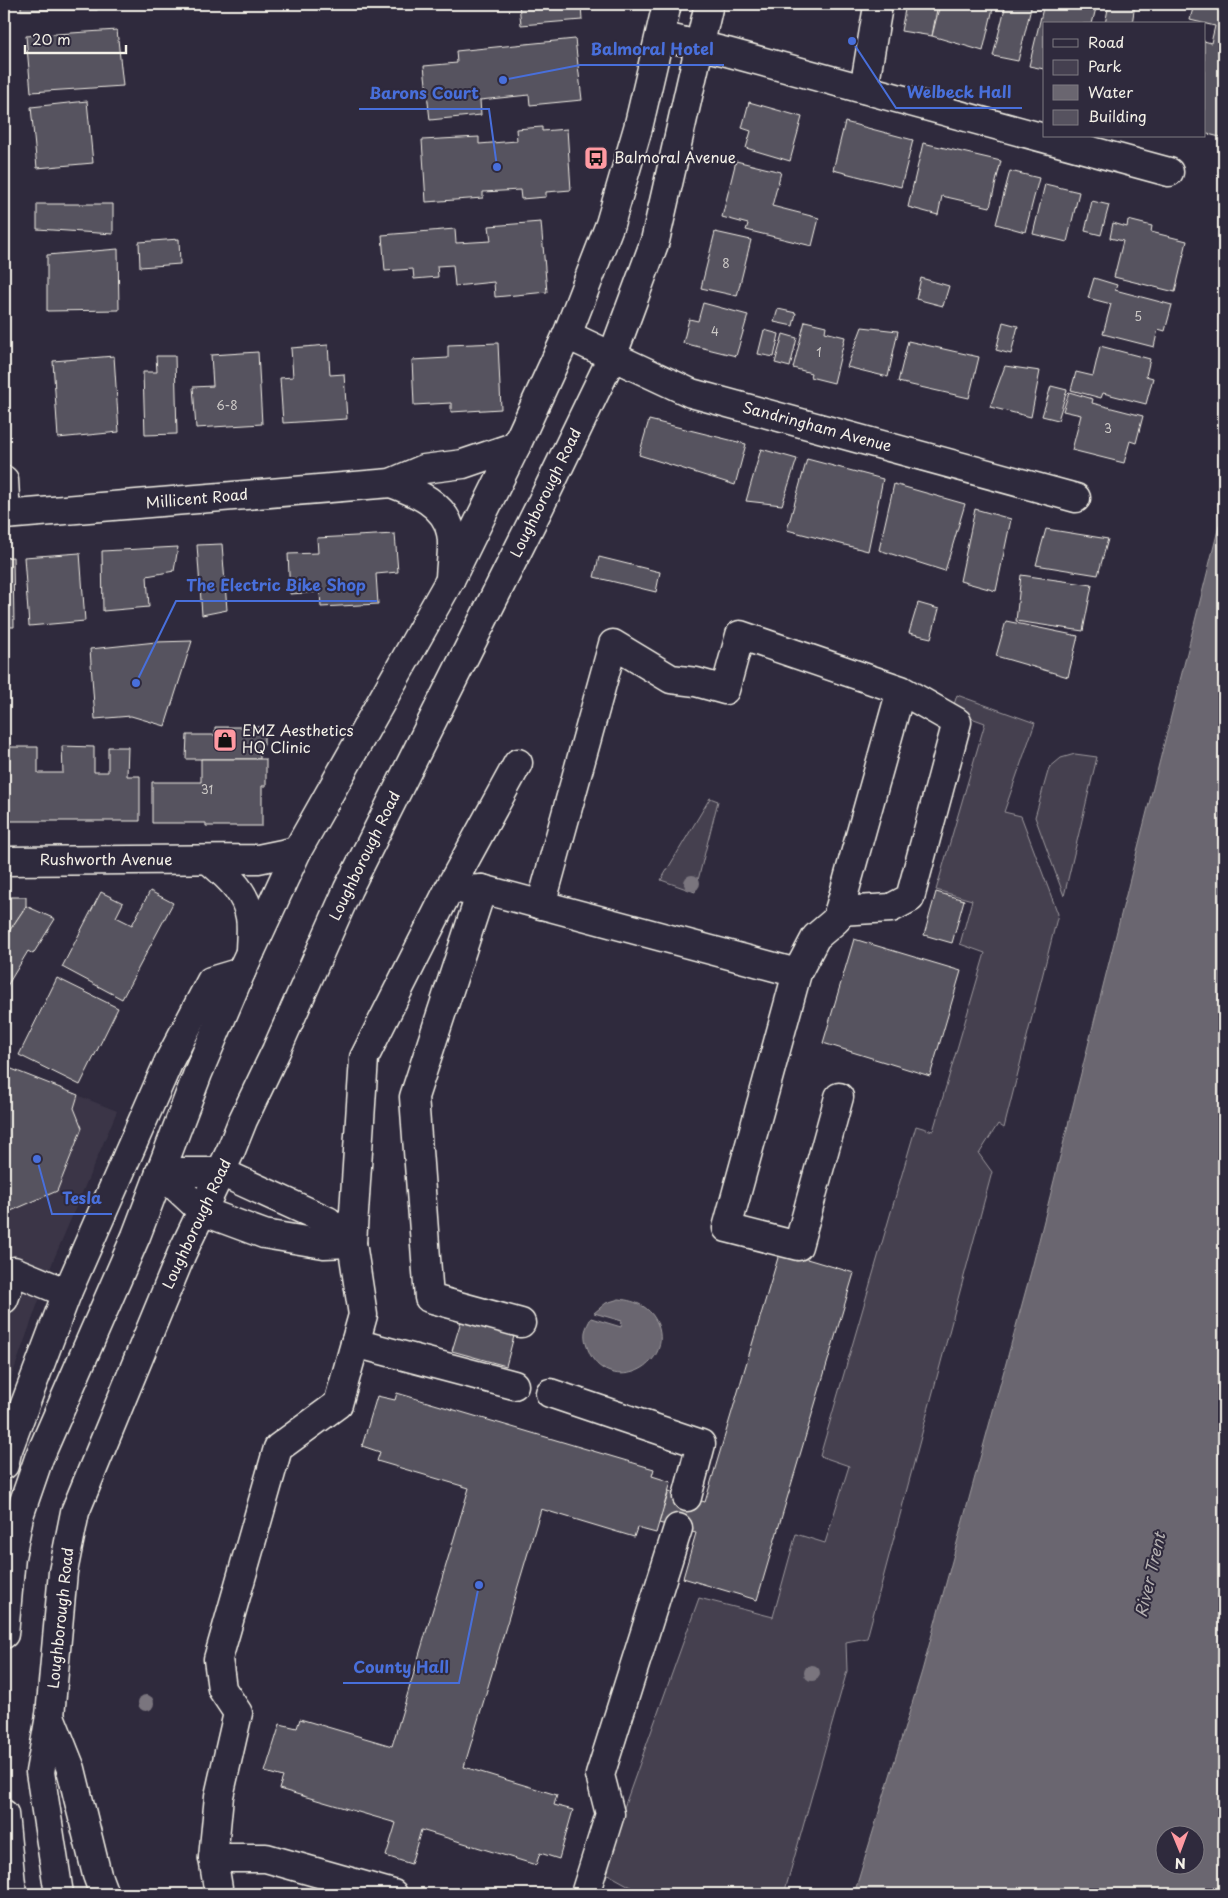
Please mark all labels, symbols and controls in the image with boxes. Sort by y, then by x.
scale bar [25,22,126,54]
legend [1043,22,1206,138]
text: 20 m [32,27,71,50]
text: Road [1088,30,1124,53]
callout: Balmoral Hotel [580,34,724,65]
text: Balmoral Hotel [591,36,714,60]
text: Park [1088,54,1122,77]
callout: Welbeck Hall [896,77,1022,108]
callout: Barons Court [359,78,489,109]
text: Welbeck Hall [907,79,1011,103]
text: Barons Court [369,80,479,104]
text: Water [1088,80,1133,103]
text: Building [1088,104,1147,127]
bus stop icon: Balmoral Avenue [583,145,609,171]
place label: Balmoral Avenue [614,145,736,168]
house number: 8 [722,254,730,272]
house number: 5 [1134,307,1142,325]
house number: 4 [711,322,719,340]
house number: 1 [816,343,822,361]
street label: Sandringham Avenue [740,395,895,457]
house number: 6-8 [216,396,238,414]
house number: 3 [1104,419,1112,437]
street label: Loughborough Road [503,424,586,561]
street label: Millicent Road [145,482,249,513]
callout: The Electric Bike Shop [176,570,377,601]
text: The Electric Bike Shop [186,572,366,596]
place label: EMZ Aesthetics HQ Clinic [242,718,354,758]
shop icon: EMZ Aesthetics HQ Clinic [212,727,238,753]
house number: 31 [201,780,213,798]
street label: Loughborough Road [322,787,405,924]
street label: Rushworth Avenue [40,847,172,870]
street label: Loughborough Road [155,1154,236,1292]
callout: Tesla [52,1183,112,1214]
text: Tesla [62,1185,102,1209]
water label: River Trent [1128,1528,1171,1619]
street label: Loughborough Road [41,1546,78,1689]
callout: County Hall [343,1652,459,1683]
text: County Hall [353,1654,449,1678]
north arrow [1156,1826,1206,1876]
text: N [1175,1853,1186,1874]

